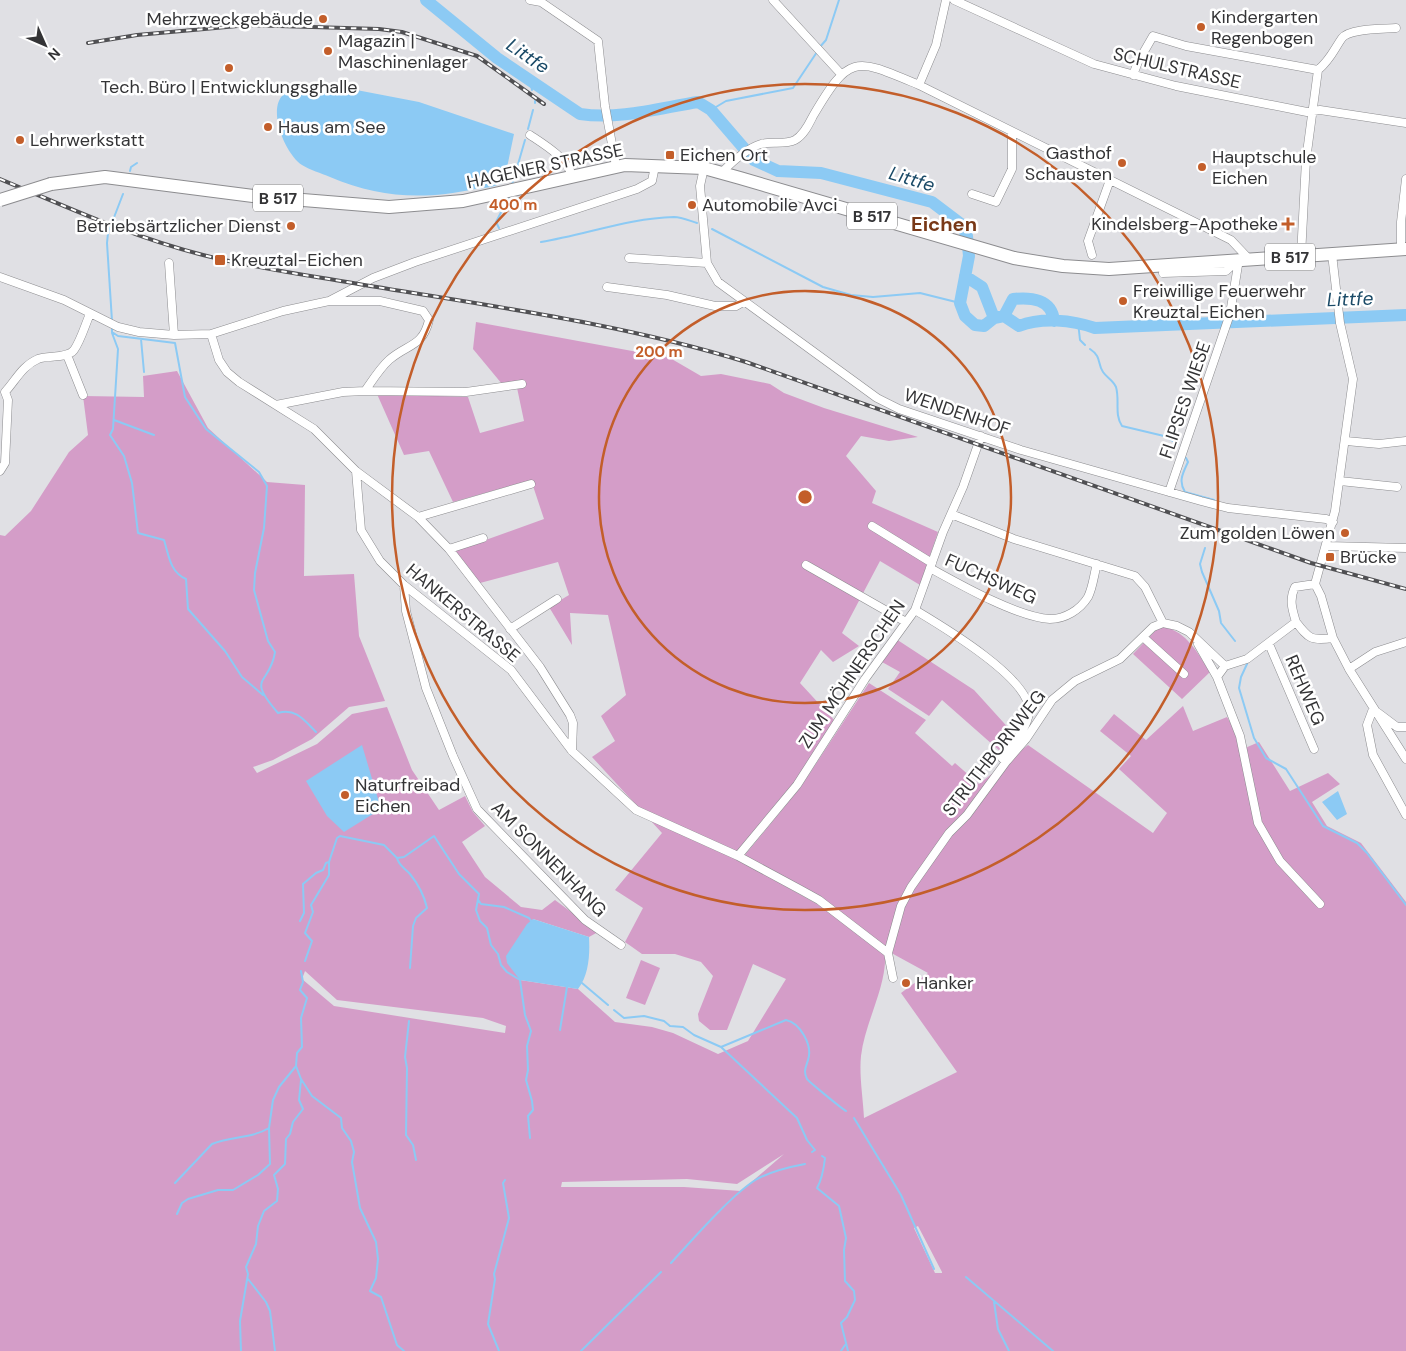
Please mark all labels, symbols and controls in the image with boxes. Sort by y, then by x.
place label: Kindergarten Regenbogen [1211,5,1318,50]
place label: Mehrzweckgebäude [147,7,313,31]
marker: Mehrzweckgebäude [317,13,329,25]
north arrow [20,20,70,70]
marker: Kindergarten Regenbogen [1195,21,1207,33]
place label: Magazin | Maschinenlager [338,29,469,74]
water label: Littfe [502,33,554,79]
street label: SCHULSTRASSE [1111,42,1243,94]
text: N [44,44,64,64]
marker: Magazin | Maschinenlager [322,45,334,57]
marker: Tech. Büro | Entwicklungsghalle [223,62,235,74]
place label: Tech. Büro | Entwicklungsghalle [101,75,357,99]
place label: Haus am See [278,115,386,139]
marker: Haus am See [262,121,274,133]
place label: Lehrwerkstatt [30,128,145,152]
marker: Lehrwerkstatt [14,134,26,146]
street label: HAGENER STRASSE [465,138,625,194]
place label: Gasthof Schausten [1025,141,1112,186]
place label: Eichen Ort [680,143,768,167]
place label: Hauptschule Eichen [1212,145,1317,190]
marker: Eichen Ort [664,149,676,161]
marker: Gasthof Schausten [1116,157,1128,169]
water label: Littfe [886,160,938,198]
marker: Hauptschule Eichen [1196,161,1208,173]
road number: B 517 [253,184,303,212]
place label: Automobile Avci [702,193,838,217]
text: 400 m [489,195,537,215]
marker: Automobile Avci [686,199,698,211]
road number: B 517 [847,202,897,230]
district label: Eichen [911,211,977,237]
place label: Kindelsberg-Apotheke [1091,212,1278,236]
place label: Betriebsärtzlicher Dienst [76,214,281,238]
marker: Kindelsberg-Apotheke [1282,218,1294,230]
marker: Betriebsärtzlicher Dienst [285,220,297,232]
road number: B 517 [1265,243,1315,270]
place label: Kreuztal-Eichen [231,248,363,272]
marker: Kreuztal-Eichen [213,253,227,267]
place label: Freiwillige Feuerwehr Kreuztal-Eichen [1133,279,1306,324]
water label: Littfe [1326,286,1374,312]
marker: Freiwillige Feuerwehr Kreuztal-Eichen [1117,295,1129,307]
street label: FLIPSES WIESE [1154,338,1216,462]
text: 200 m [635,342,683,362]
street label: WENDENHOF [901,383,1014,442]
centre of rings [796,488,814,506]
place label: Zum golden Löwen [1180,521,1335,545]
marker: Zum golden Löwen [1339,527,1351,539]
place label: Brücke [1340,545,1397,569]
street label: FUCHSWEG [941,548,1041,610]
marker: Brücke [1324,551,1336,563]
street label: HANKERSTRASSE [401,558,525,668]
street label: ZUM MÖHNERSCHEN [793,595,911,753]
street label: REHWEG [1279,651,1331,729]
street label: STRUTHBORNWEG [937,685,1051,821]
place label: Naturfreibad Eichen [355,773,460,818]
marker: Naturfreibad Eichen [339,789,351,801]
street label: AM SONNENHANG [486,796,612,922]
place label: Hanker [916,971,974,995]
marker: Hanker [900,977,912,989]

